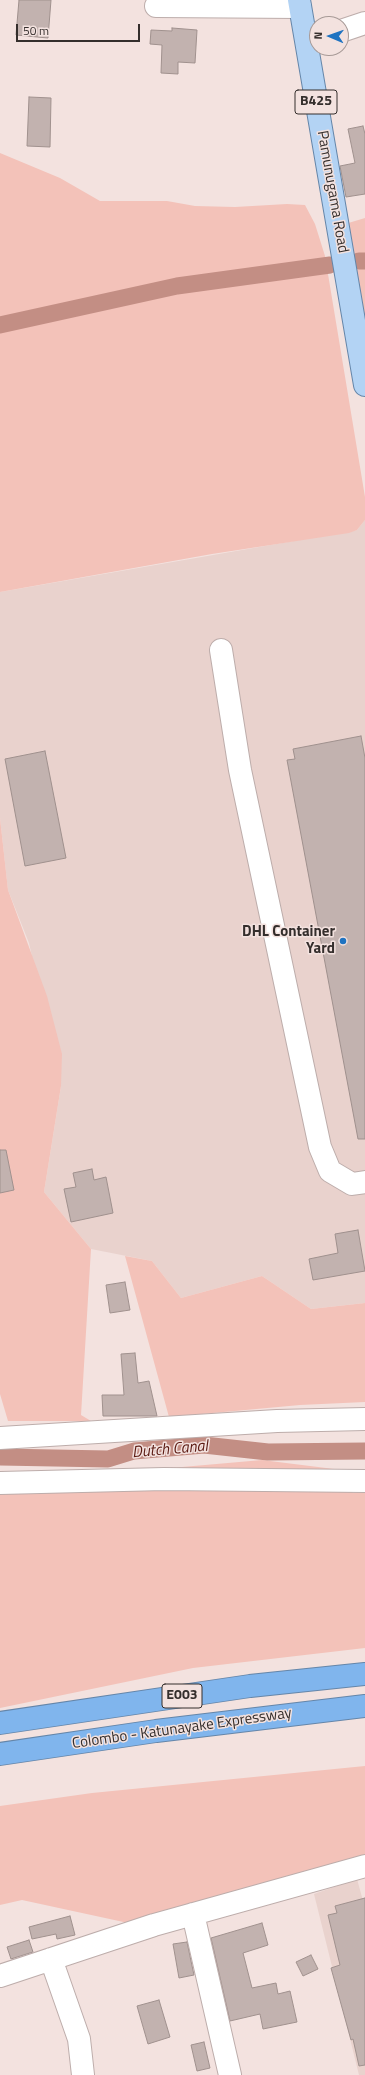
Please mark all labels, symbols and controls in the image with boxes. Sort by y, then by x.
scale bar [18,16,142,42]
north arrow [309,16,349,56]
text: 50 m [23,21,49,40]
text: N [310,32,326,40]
road number: B425 [295,90,337,114]
street label: Pamunugama Road [312,129,352,255]
place label: DHL Container Yard [242,923,335,958]
marker: DHL Container Yard [338,936,348,946]
water label: Dutch Canal [131,1437,209,1463]
road number: E003 [162,1684,202,1708]
street label: Colombo - Katunayake Expressway [71,1705,293,1753]

